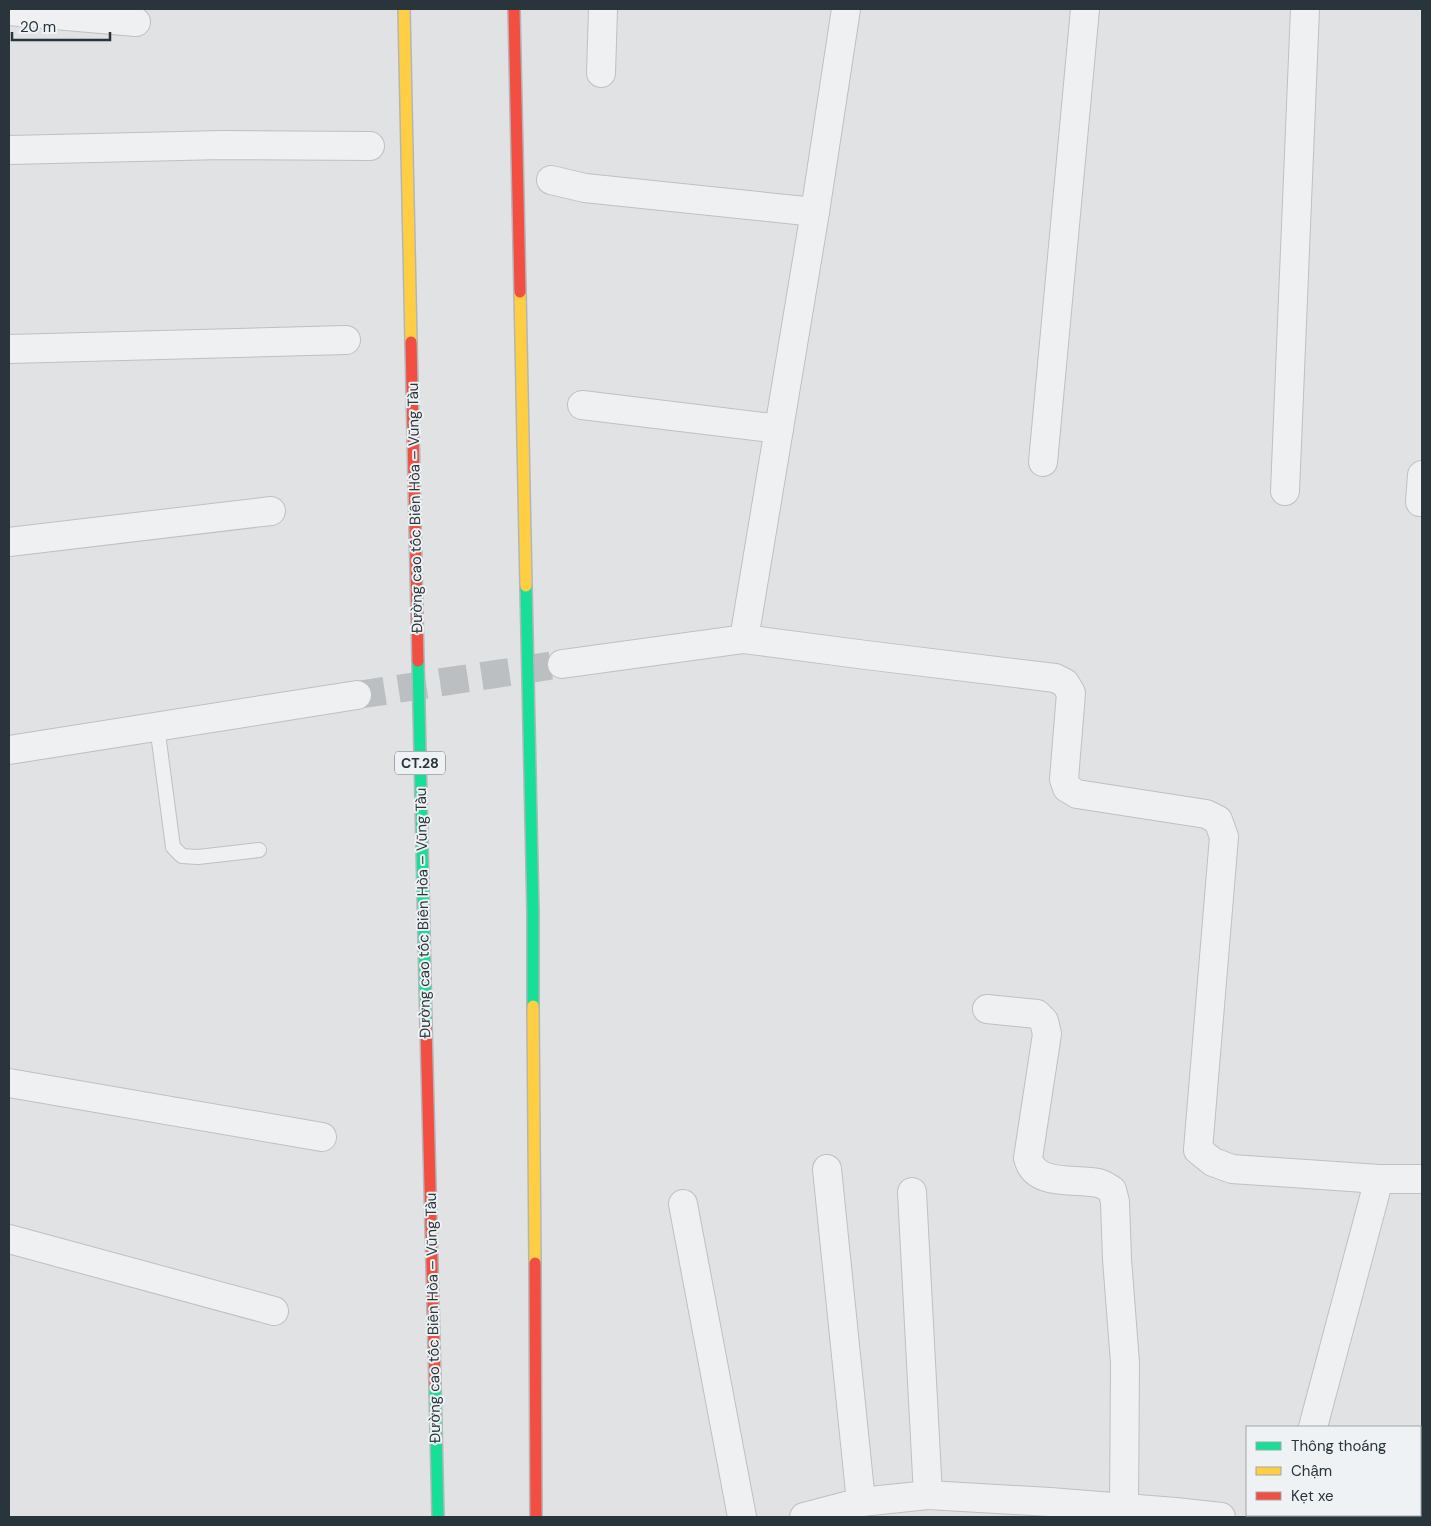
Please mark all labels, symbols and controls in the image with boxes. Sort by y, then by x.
scale bar [12,10,110,42]
text: 20 m [20,17,56,37]
street label: Đường cao tốc Biên Hòa – Vũng Tàu [403,382,427,634]
road number: CT.28 [395,751,445,774]
street label: Đường cao tốc Biên Hòa – Vũng Tàu [411,787,435,1039]
street label: Đường cao tốc Biên Hòa – Vũng Tàu [421,1192,445,1444]
legend [1246,1426,1421,1516]
text: Thông thoáng [1291,1436,1386,1456]
text: Chậm [1291,1461,1332,1481]
text: Kẹt xe [1291,1486,1334,1506]

